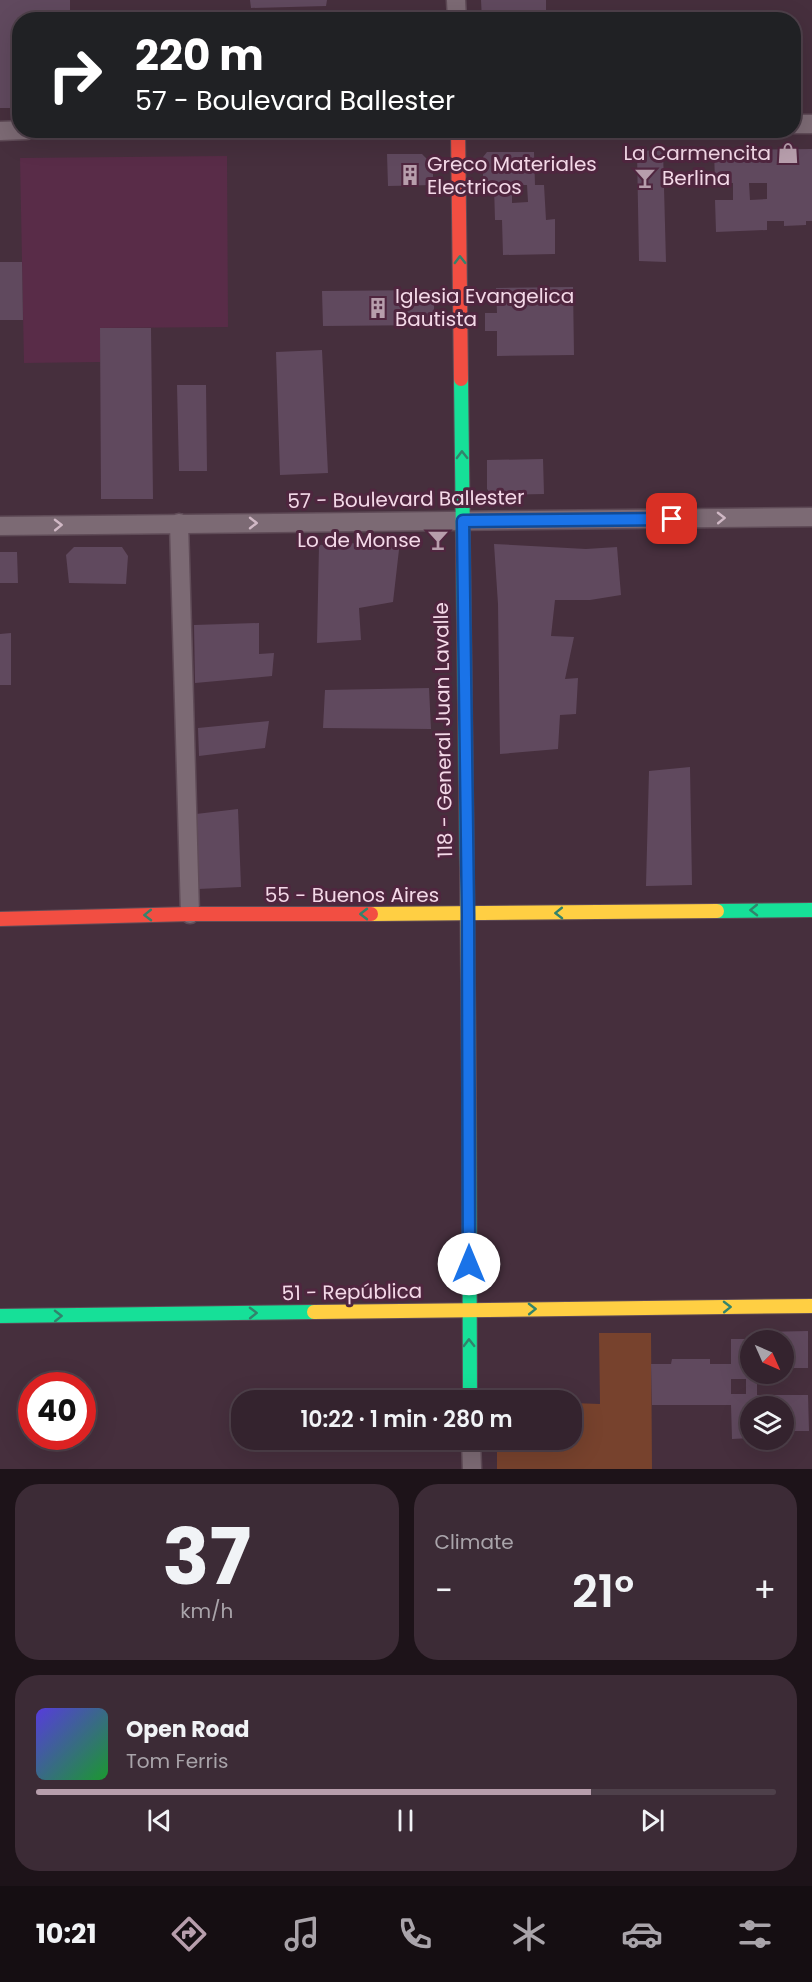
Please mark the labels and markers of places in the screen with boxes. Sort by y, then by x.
place label: La Carmencita [623,139,771,167]
shop icon: La Carmencita [776,141,800,165]
place label: Greco Materiales Electricos [427,150,597,201]
building icon: Greco Materiales Electricos [398,163,422,187]
place label: Berlina [662,164,730,192]
bar icon: Berlina [633,166,657,190]
place label: Iglesia Evangelica Bautista [395,282,574,333]
building icon: Iglesia Evangelica Bautista [366,296,390,320]
pin [646,493,697,544]
place label: Lo de Monse [297,526,421,554]
bar icon: Lo de Monse [426,528,450,552]

